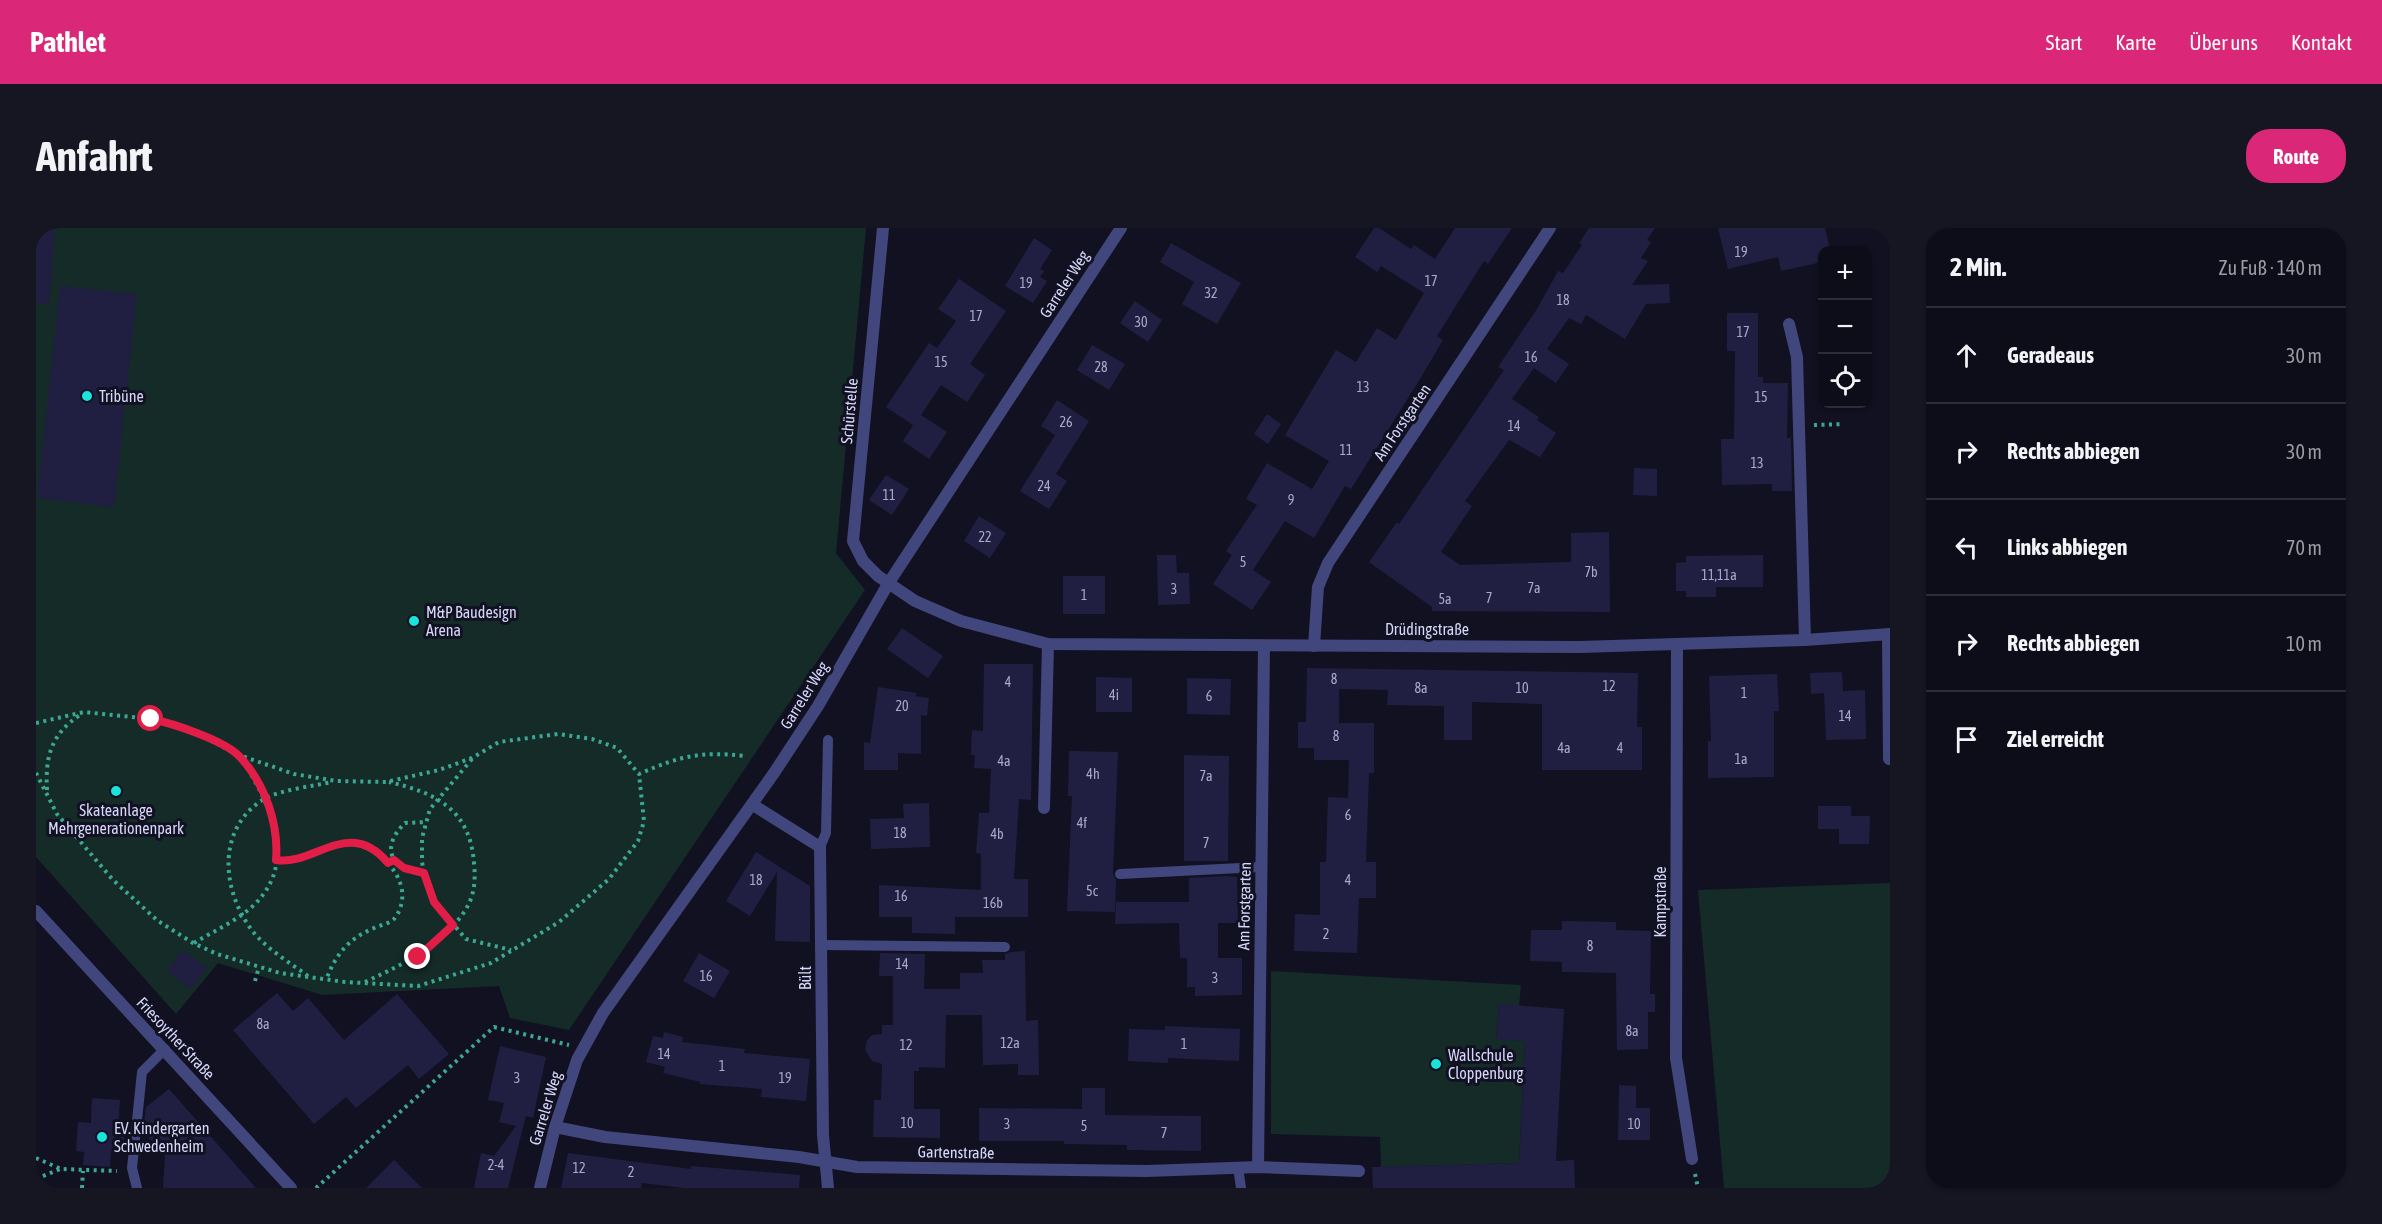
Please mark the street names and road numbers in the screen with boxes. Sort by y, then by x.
street label: Garreler Weg [1036,247,1093,321]
street label: Schürstelle [837,377,861,445]
street label: Am Forstgarten [1370,380,1435,464]
street label: Drüdingstraße [1385,620,1469,639]
street label: Garreler Weg [776,658,833,733]
street label: Am Forstgarten [1234,862,1255,950]
street label: Kampstraße [1651,867,1670,937]
street label: Bült [796,966,814,990]
street label: Friesoyther Straße [133,993,219,1084]
street label: Garreler Weg [525,1069,566,1147]
street label: Gartenstraße [917,1142,995,1162]

